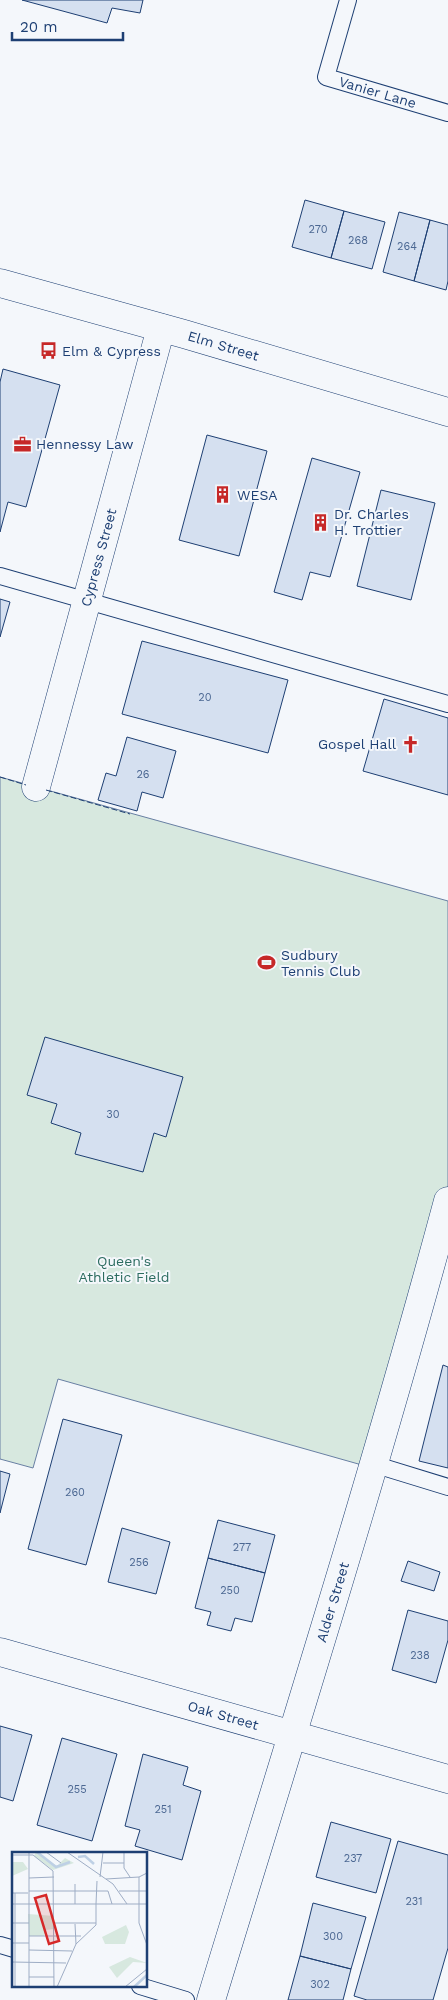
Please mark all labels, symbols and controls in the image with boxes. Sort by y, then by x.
scale bar [12,10,124,42]
text: 20 m [20,18,58,36]
street label: Vanier Lane [337,73,418,111]
house number: 270 [309,223,328,236]
house number: 268 [348,234,368,247]
house number: 264 [397,240,417,253]
street label: Elm Street [186,328,261,364]
bus stop icon: Elm & Cypress [38,341,58,361]
place label: Elm & Cypress [62,343,161,359]
office icon: Hennessy Law [12,434,32,454]
place label: Hennessy Law [36,436,134,452]
building icon: WESA [213,485,233,505]
place label: WESA [237,487,277,503]
street label: Cypress Street [78,506,120,608]
place label: Dr. Charles H. Trottier [334,506,409,538]
building icon: Dr. Charles H. Trottier [310,512,330,532]
house number: 20 [198,691,212,704]
church icon: Gospel Hall [400,734,420,754]
place label: Gospel Hall [318,736,397,752]
house number: 26 [136,768,150,781]
place label: Sudbury Tennis Club [281,947,361,979]
sports icon: Sudbury Tennis Club [257,953,277,973]
house number: 30 [106,1108,120,1121]
park label: Queen's Athletic Field [78,1253,170,1285]
house number: 260 [65,1486,85,1499]
house number: 277 [233,1541,251,1554]
house number: 256 [129,1556,149,1569]
street label: Alder Street [313,1560,352,1644]
house number: 250 [220,1584,240,1597]
house number: 238 [410,1649,430,1662]
street label: Oak Street [186,1698,261,1733]
house number: 255 [67,1783,87,1796]
house number: 251 [154,1803,172,1816]
inset map [12,1852,148,1988]
house number: 237 [344,1852,362,1865]
house number: 231 [405,1895,423,1908]
house number: 300 [323,1930,343,1943]
house number: 302 [310,1978,330,1991]

